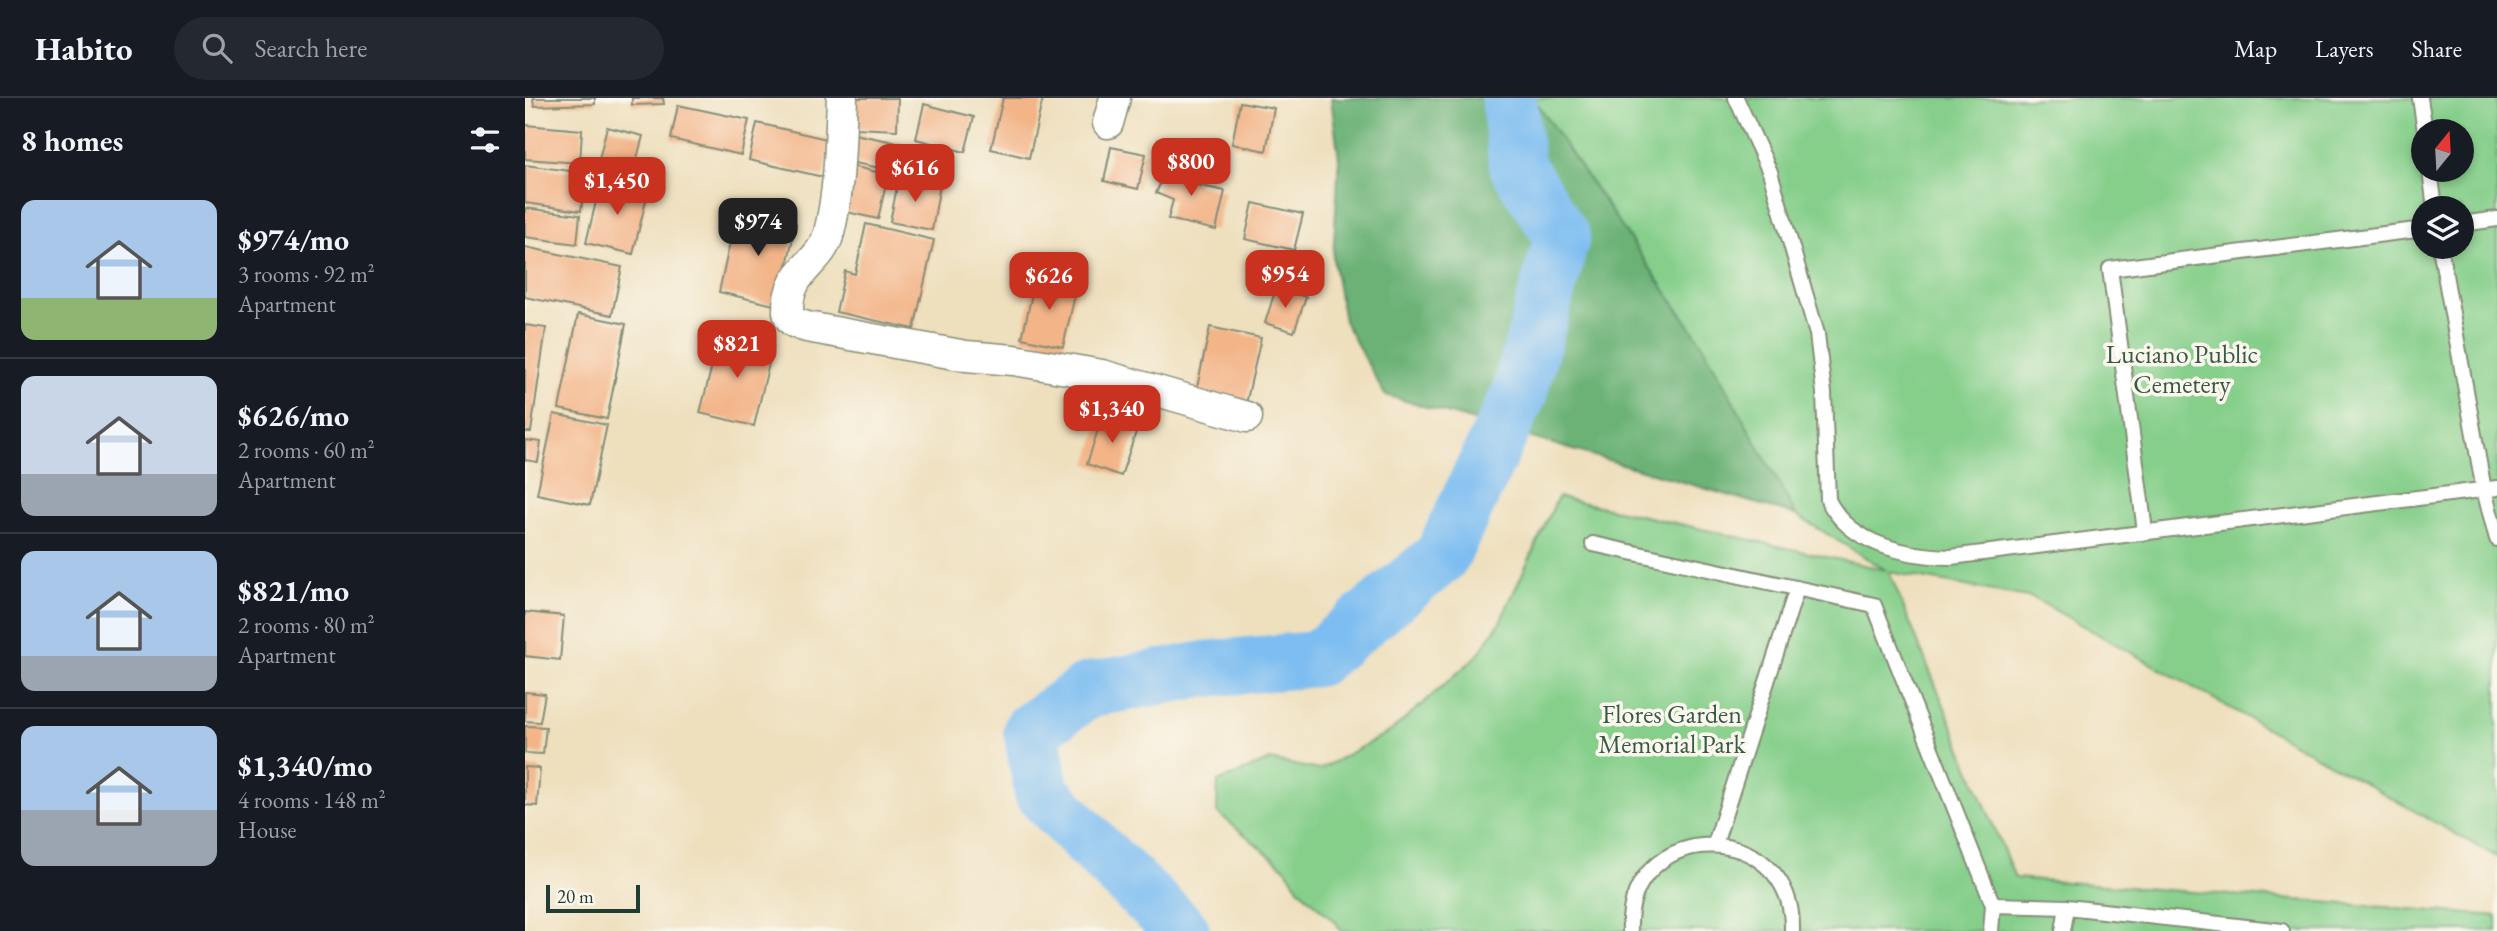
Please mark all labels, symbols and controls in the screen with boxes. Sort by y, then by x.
search box [174,17,664,80]
text: Habito [35,27,132,70]
icon: search [198,29,236,67]
text: Search here [254,31,367,65]
text: Map [2234,33,2277,64]
text: Layers [2315,33,2374,64]
text: Share [2412,33,2462,64]
north arrow [2411,119,2475,182]
map controls [2411,119,2474,259]
text: 8 homes [21,121,123,160]
icon: filters [466,121,504,159]
pin: $800 [1150,139,1232,198]
pin: $616 [874,144,956,204]
text: $800 [1167,146,1215,176]
text: $616 [891,152,939,182]
pin: $1,450 [560,158,674,217]
text: $1,450 [585,165,649,195]
button: layers [2411,196,2474,259]
pin: $974 [717,198,799,258]
text: $974 [734,206,782,236]
text: $974/mo [238,220,349,259]
icon: home [77,228,161,312]
pin: $954 [1244,250,1326,310]
pin: $626 [1008,252,1090,312]
text: $954 [1261,258,1309,288]
text: 3 rooms · 92 m² [238,259,375,289]
text: $626 [1025,260,1073,290]
text: Apartment [238,289,336,319]
pin: $821 [696,320,778,380]
text: $821 [713,328,761,358]
park label: Luciano Public Cemetery [2106,337,2258,401]
pin: $1,340 [1055,386,1169,445]
text: $1,340 [1080,393,1144,423]
text: $626/mo [238,396,349,435]
icon: home [77,404,161,488]
text: 2 rooms · 60 m² [238,435,375,465]
text: Apartment [238,465,336,495]
text: $821/mo [238,571,349,610]
icon: home [77,579,161,663]
text: 2 rooms · 80 m² [238,610,375,640]
text: Apartment [238,640,336,670]
park label: Flores Garden Memorial Park [1598,697,1746,761]
text: $1,340/mo [238,746,372,785]
icon: home [77,754,161,838]
text: 4 rooms · 148 m² [238,785,386,815]
text: House [238,815,297,845]
scale bar [546,882,641,914]
text: 20 m [557,884,594,909]

